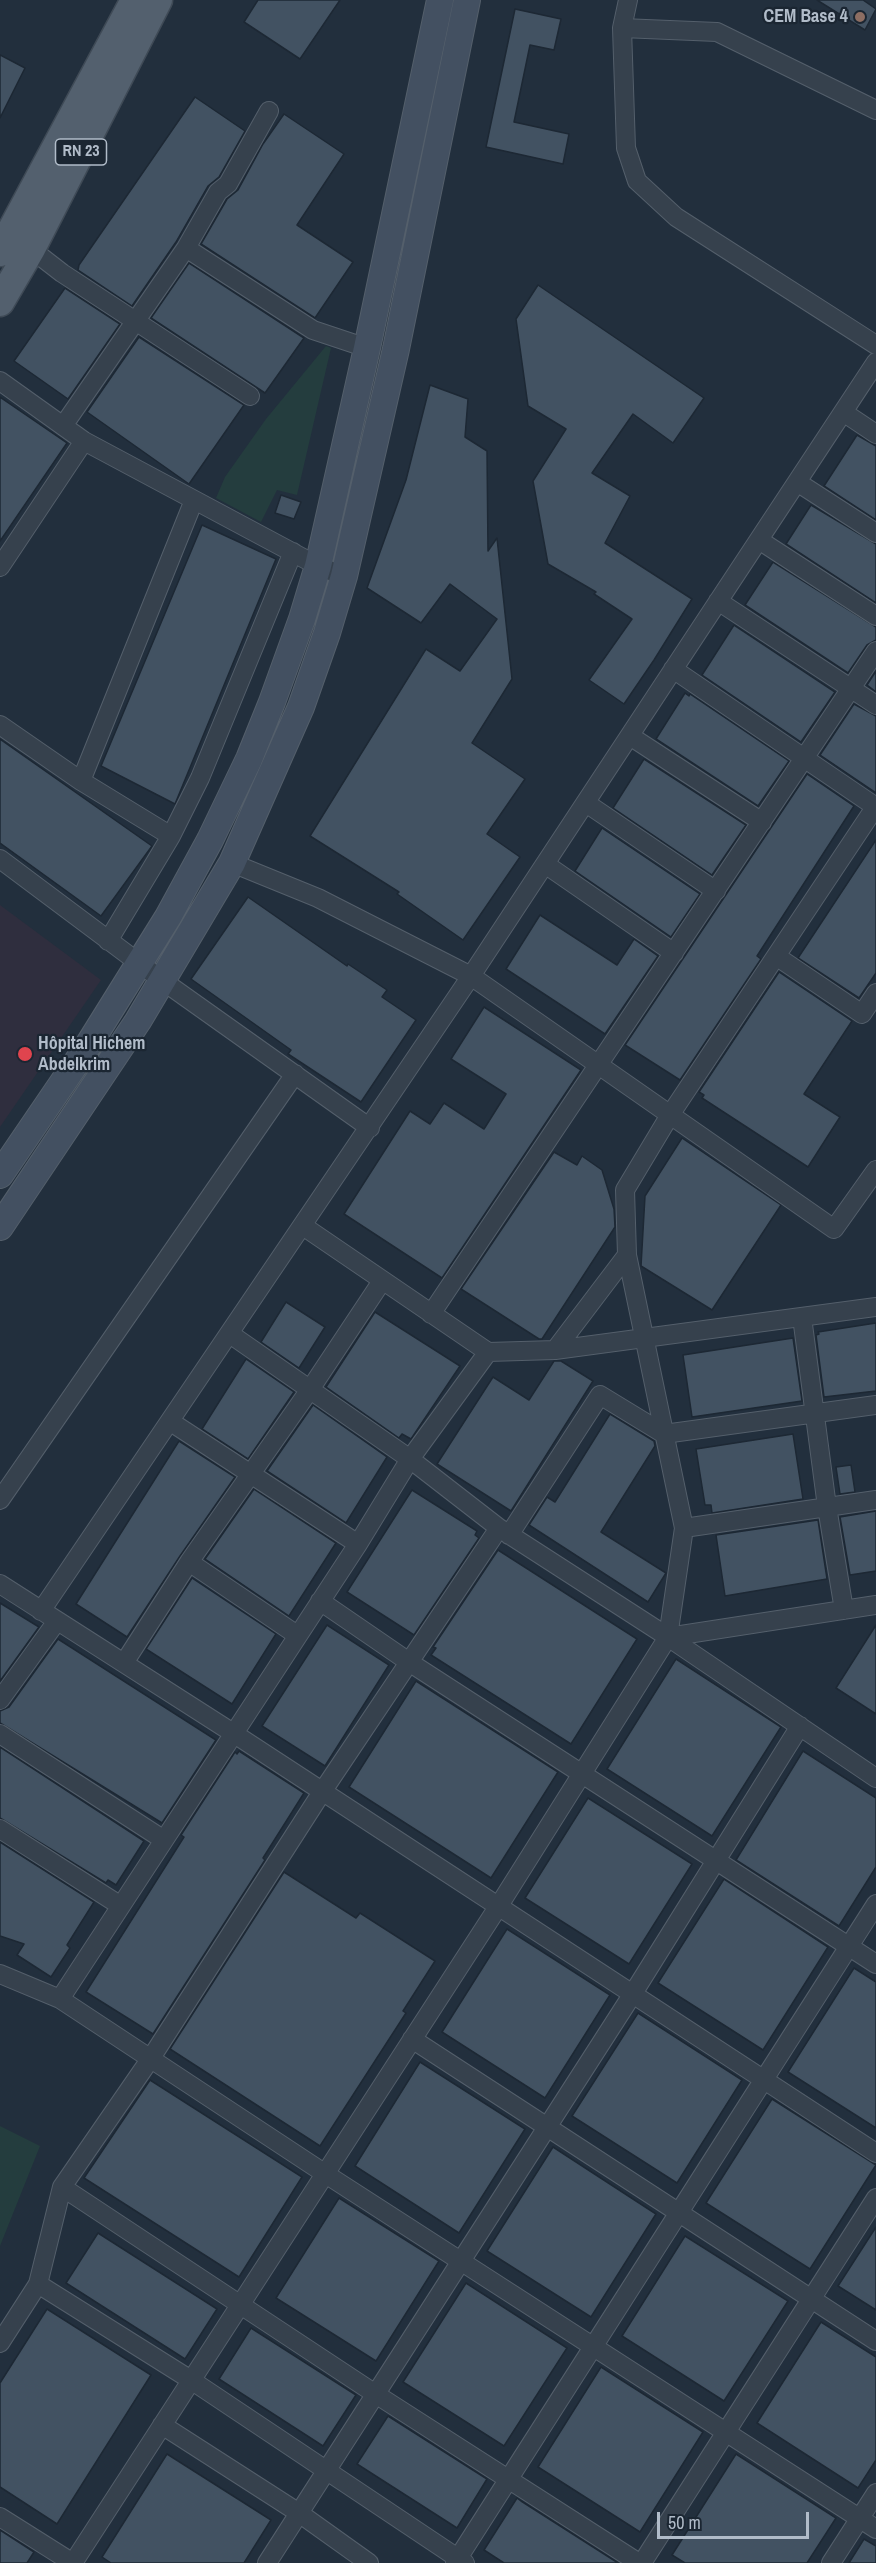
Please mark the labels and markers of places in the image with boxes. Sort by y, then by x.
place label: CEM Base 4 [764,6,848,28]
marker: CEM Base 4 [853,10,867,24]
place label: Hôpital Hichem Abdelkrim [38,1033,145,1076]
marker: Hôpital Hichem Abdelkrim [16,1045,34,1063]

